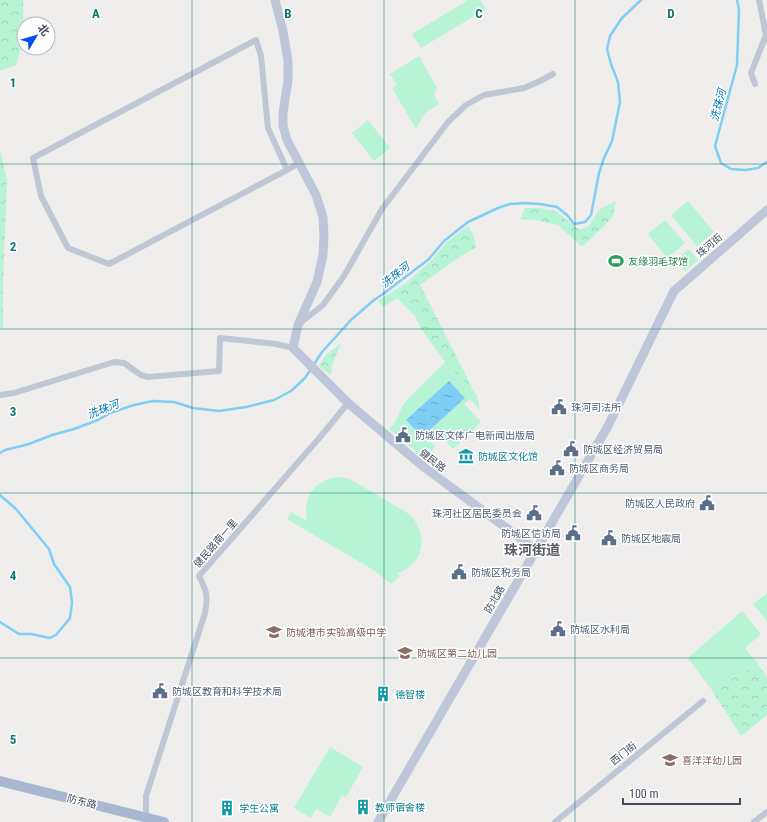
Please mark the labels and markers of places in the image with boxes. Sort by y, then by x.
sports icon: 友缘羽毛球馆 [607,252,625,270]
place label: 友缘羽毛球馆 [628,256,688,267]
public building icon: 珠河司法所 [550,398,568,416]
place label: 珠河司法所 [571,402,621,413]
public building icon: 防城区文体广电新闻出版局 [394,426,412,444]
place label: 防城区文体广电新闻出版局 [415,430,535,441]
public building icon: 防城区经济贸易局 [562,440,580,458]
place label: 防城区经济贸易局 [583,444,663,455]
museum icon: 防城区文化馆 [457,447,475,465]
place label: 防城区文化馆 [478,451,538,462]
public building icon: 防城区商务局 [548,459,566,477]
place label: 防城区商务局 [569,463,629,474]
public building icon: 防城区人民政府 [698,494,716,512]
place label: 防城区人民政府 [625,498,695,509]
public building icon: 珠河社区居民委员会 [525,504,543,522]
place label: 珠河社区居民委员会 [432,508,522,519]
public building icon: 防城区信访局 [564,524,582,542]
place label: 防城区信访局 [501,528,561,539]
public building icon: 防城区地震局 [600,529,618,547]
place label: 防城区地震局 [621,533,681,544]
public building icon: 防城区税务局 [450,563,468,581]
place label: 防城区税务局 [471,567,531,578]
public building icon: 防城区水利局 [549,620,567,638]
school or university icon: 防城港市实验高级中学 [265,623,283,641]
place label: 防城区水利局 [570,624,630,635]
place label: 防城港市实验高级中学 [286,627,386,638]
school or university icon: 防城区第二幼儿园 [396,644,414,662]
place label: 防城区第二幼儿园 [417,648,497,659]
public building icon: 防城区教育和科学技术局 [151,682,169,700]
building icon: 德智楼 [374,685,392,703]
place label: 防城区教育和科学技术局 [172,686,282,697]
place label: 德智楼 [395,689,425,700]
school or university icon: 喜洋洋幼儿园 [661,751,679,769]
place label: 喜洋洋幼儿园 [682,755,742,766]
building icon: 教师宿舍楼 [354,798,372,816]
building icon: 学生公寓 [218,799,236,817]
place label: 教师宿舍楼 [375,802,425,813]
place label: 学生公寓 [239,803,279,814]

